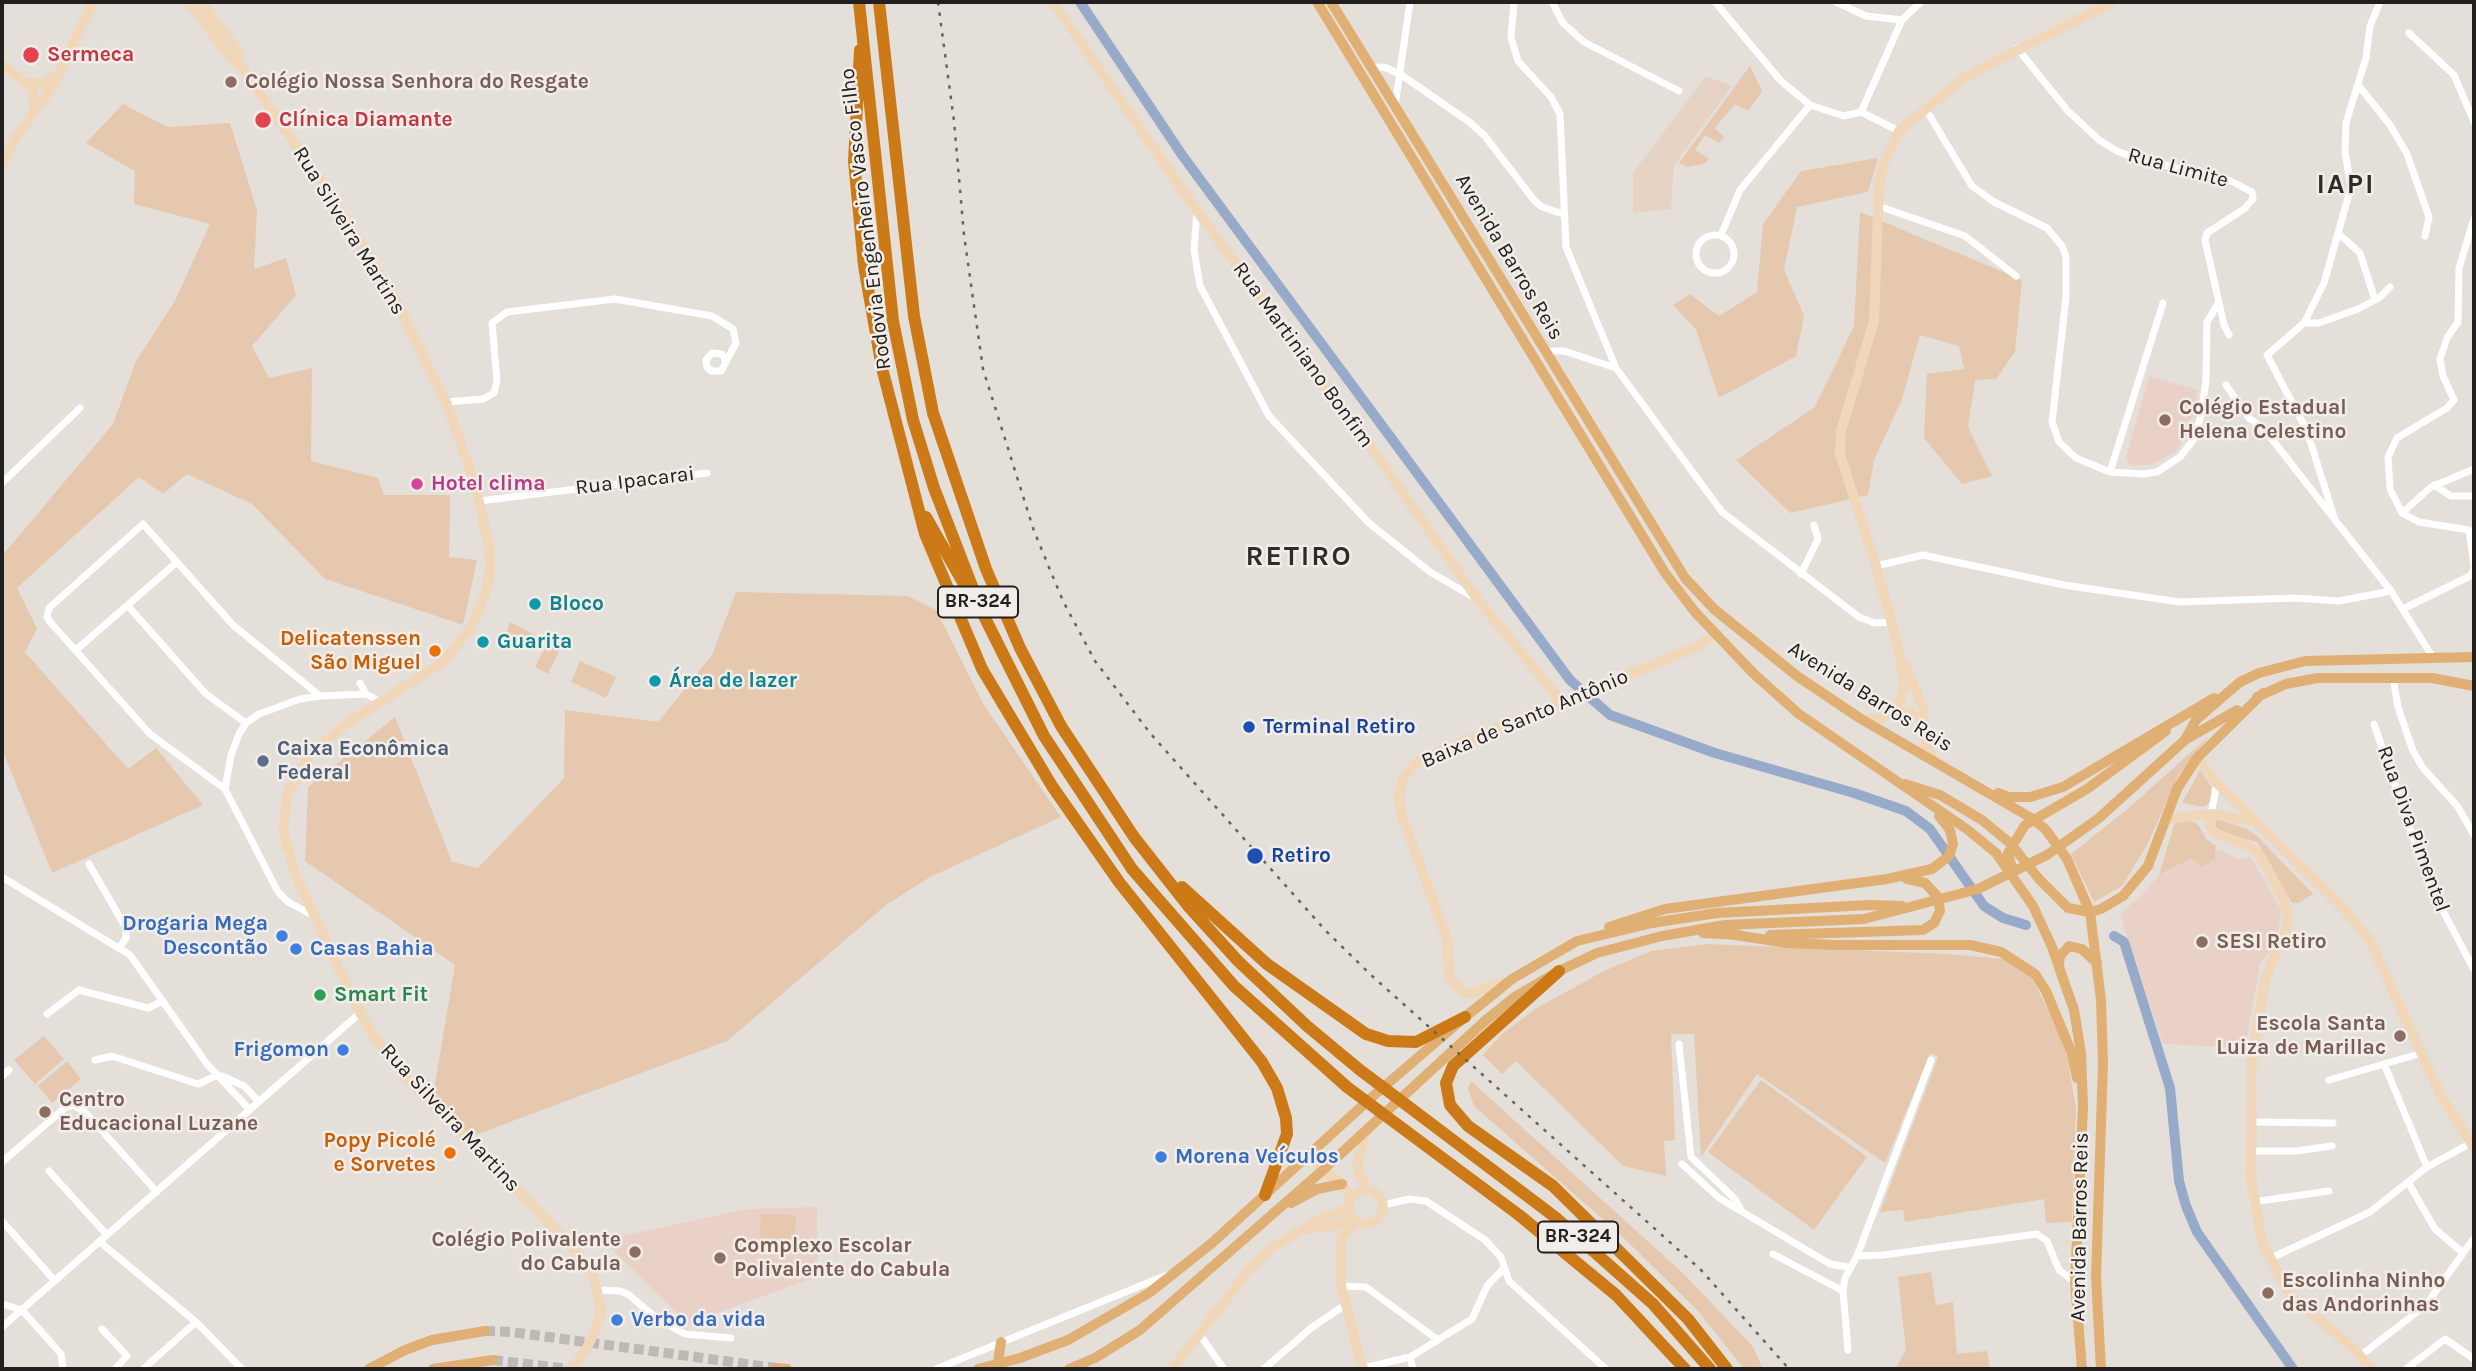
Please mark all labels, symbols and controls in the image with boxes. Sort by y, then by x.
place label: Sermeca [47,42,134,68]
marker: Sermeca [21,45,41,65]
street label: Rodovia Engenheiro Vasco Filho [835,67,897,371]
place label: Colégio Nossa Senhora do Resgate [245,69,589,95]
marker: Colégio Nossa Senhora do Resgate [223,74,239,90]
place label: Clínica Diamante [279,107,453,133]
marker: Clínica Diamante [253,110,273,130]
street label: Rua Silveira Martins [287,142,411,320]
street label: Rua Limite [2125,143,2231,193]
district label: IAPI [2317,168,2375,202]
street label: Avenida Barros Reis [1450,169,1568,345]
street label: Rua Martiniano Bonfim [1227,257,1379,453]
place label: Colégio Estadual Helena Celestino [2179,395,2347,445]
marker: Colégio Estadual Helena Celestino [2157,412,2173,428]
street label: Rua Ipacarai [574,461,696,501]
place label: Hotel clima [431,471,545,497]
marker: Hotel clima [409,476,425,492]
district label: RETIRO [1246,540,1352,574]
road number: BR-324 [938,586,1018,618]
place label: Bloco [549,591,604,617]
marker: Bloco [527,596,543,612]
place label: Delicatenssen São Miguel [280,626,421,676]
place label: Guarita [497,629,572,655]
marker: Guarita [475,634,491,650]
street label: Avenida Barros Reis [1783,636,1957,758]
marker: Delicatenssen São Miguel [427,643,443,659]
street label: Baixa de Santo Antônio [1418,664,1632,774]
place label: Área de lazer [669,668,797,694]
marker: Área de lazer [647,673,663,689]
place label: Terminal Retiro [1263,714,1416,740]
marker: Terminal Retiro [1241,719,1257,735]
place label: Caixa Econômica Federal [277,736,449,786]
street label: Rua Diva Pimentel [2371,743,2455,915]
marker: Caixa Econômica Federal [255,753,271,769]
place label: Retiro [1271,843,1331,869]
marker: Retiro [1245,846,1265,866]
place label: Drogaria Mega Descontão [122,911,268,961]
marker: Drogaria Mega Descontão [274,928,290,944]
place label: SESI Retiro [2216,929,2327,955]
marker: SESI Retiro [2194,934,2210,950]
place label: Casas Bahia [310,936,433,962]
marker: Casas Bahia [288,941,304,957]
place label: Smart Fit [334,982,428,1008]
marker: Smart Fit [312,987,328,1003]
place label: Escola Santa Luiza de Marillac [2216,1011,2386,1061]
marker: Escola Santa Luiza de Marillac [2392,1028,2408,1044]
place label: Frigomon [233,1037,329,1063]
street label: Rua Silveira Martins [375,1039,525,1197]
marker: Frigomon [335,1042,351,1058]
place label: Centro Educacional Luzane [59,1087,258,1137]
marker: Centro Educacional Luzane [37,1104,53,1120]
place label: Popy Picolé e Sorvetes [324,1128,436,1178]
street label: Avenida Barros Reis [2066,1132,2094,1322]
place label: Morena Veículos [1175,1144,1339,1170]
marker: Popy Picolé e Sorvetes [442,1145,458,1161]
marker: Morena Veículos [1153,1149,1169,1165]
road number: BR-324 [1538,1222,1618,1252]
place label: Colégio Polivalente do Cabula [431,1227,621,1277]
place label: Complexo Escolar Polivalente do Cabula [734,1233,950,1283]
marker: Colégio Polivalente do Cabula [627,1244,643,1260]
marker: Complexo Escolar Polivalente do Cabula [712,1250,728,1266]
place label: Escolinha Ninho das Andorinhas [2282,1268,2445,1318]
marker: Escolinha Ninho das Andorinhas [2260,1285,2276,1301]
place label: Verbo da vida [631,1307,766,1333]
marker: Verbo da vida [609,1312,625,1328]

